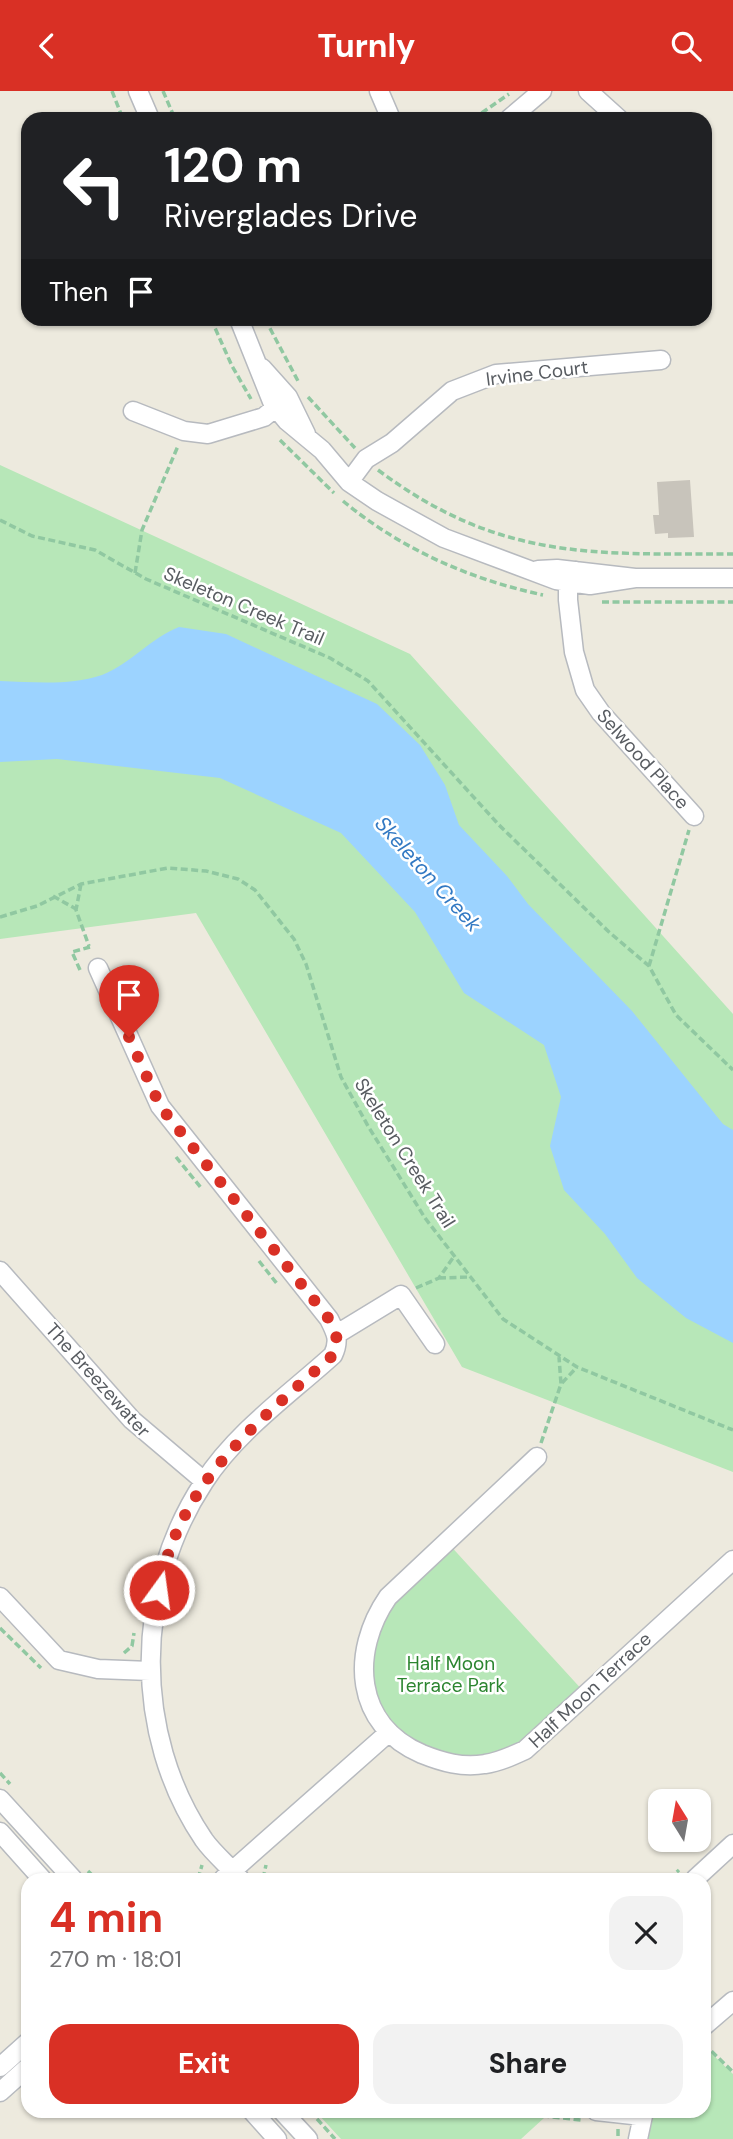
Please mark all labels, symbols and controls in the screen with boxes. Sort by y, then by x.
text: Turnly [318,25,415,67]
icon: back [28,27,66,65]
icon: search [667,27,705,65]
text: 120 m [164,133,302,197]
icon: left [49,140,140,231]
text: Riverglades Drive [164,195,417,237]
icon: arrive [122,273,160,311]
text: Then [49,275,108,309]
street label: Irvine Court [484,354,590,392]
street label: Skeleton Creek Trail [160,561,328,651]
street label: Selwood Place [591,703,695,815]
water label: Skeleton Creek [369,810,488,938]
pin [99,965,159,1037]
icon: arrive [110,976,148,1014]
street label: Skeleton Creek Trail [349,1073,461,1233]
street label: The Breezewater [40,1318,156,1442]
position arrow [122,1553,196,1627]
street label: Half Moon Terrace [523,1627,657,1753]
park label: Half Moon Terrace Park [397,1651,506,1698]
north arrow [648,1789,710,1851]
map controls [648,1789,711,1852]
text: 4 min [49,1890,163,1945]
button: close [609,1896,683,1970]
text: 270 m · 18:01 [49,1944,182,1974]
button: Exit [49,2024,359,2104]
button: Share [373,2024,683,2104]

